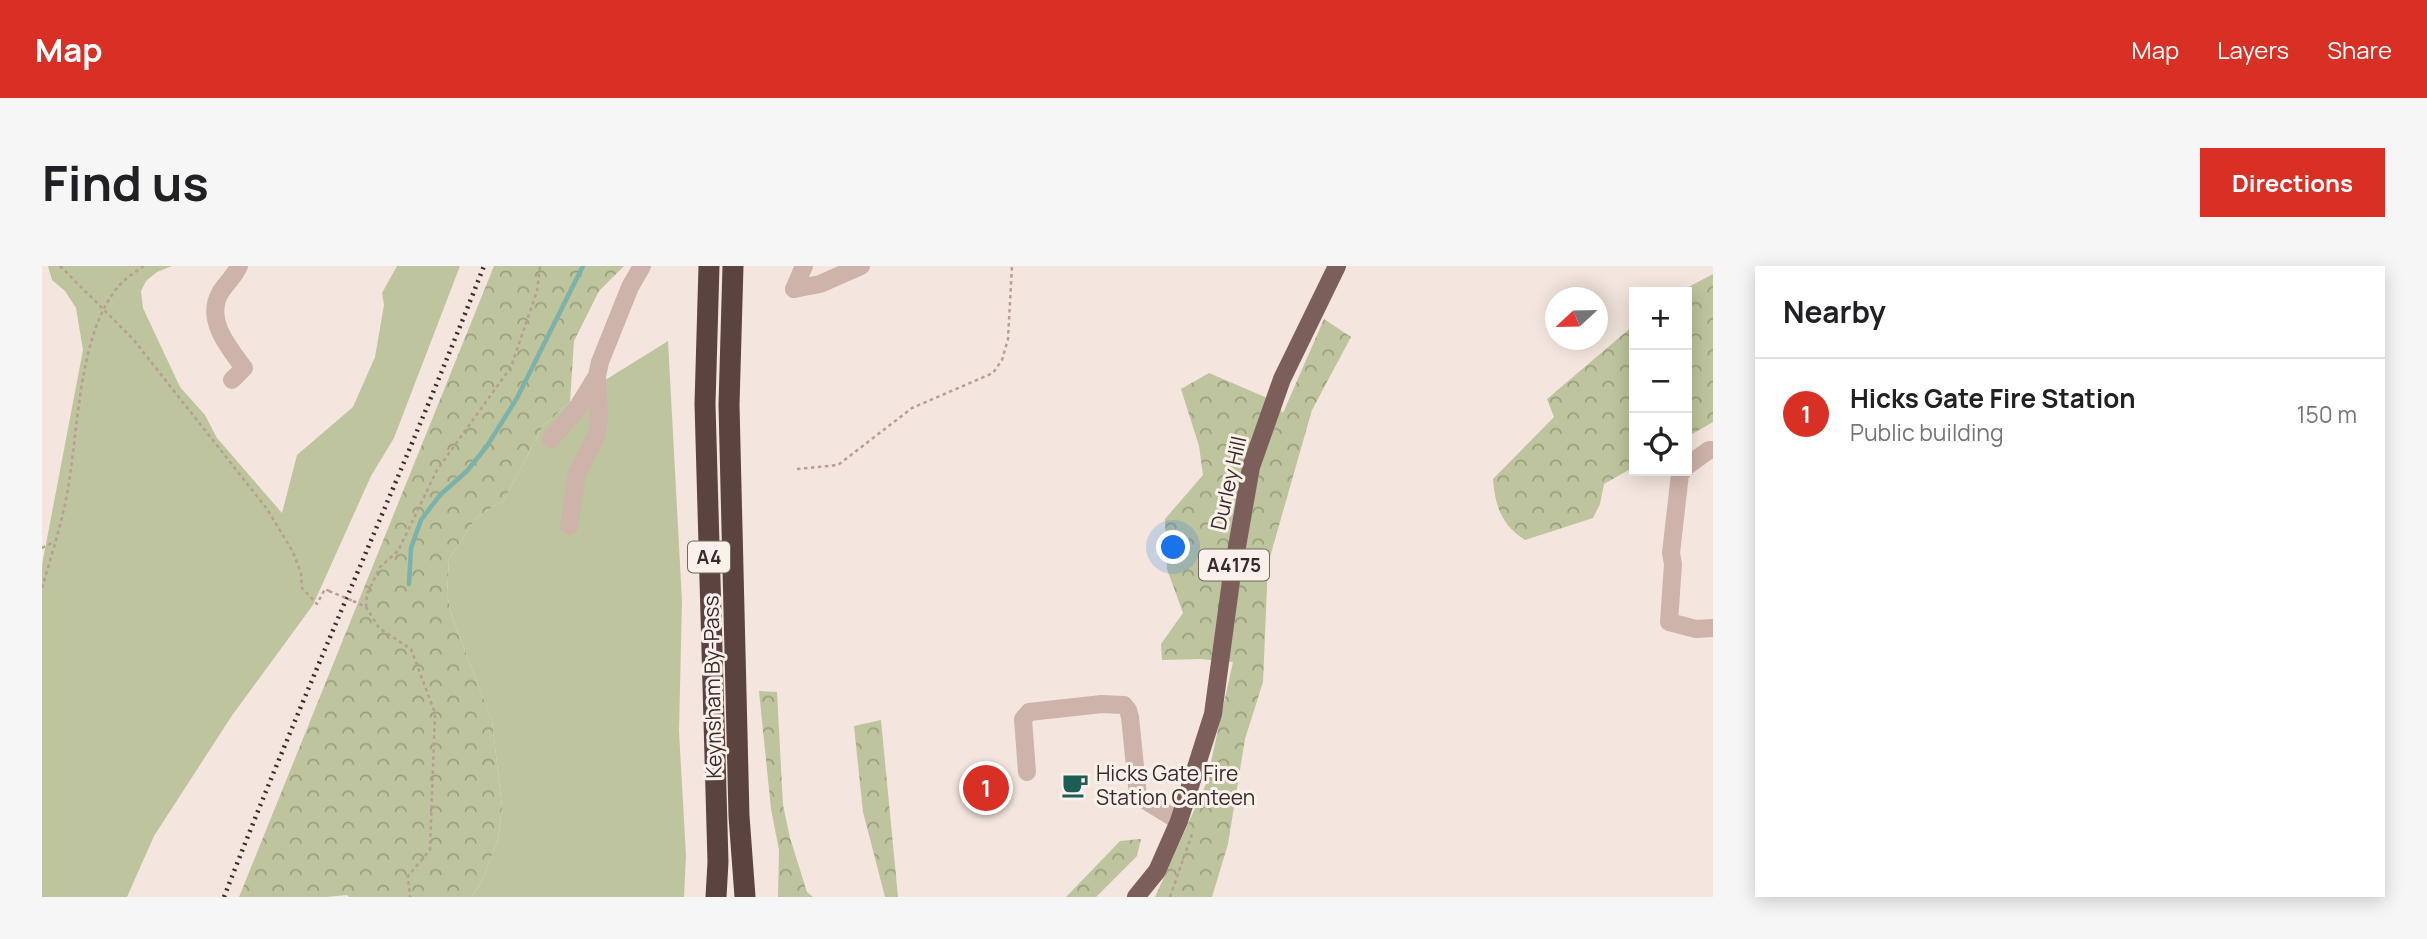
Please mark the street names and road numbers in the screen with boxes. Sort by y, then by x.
street label: Durley Hill [1204,433,1252,533]
road number: A4 [688,542,730,572]
road number: A4175 [1199,550,1269,580]
street label: Keynsham By-Pass [696,595,728,779]

